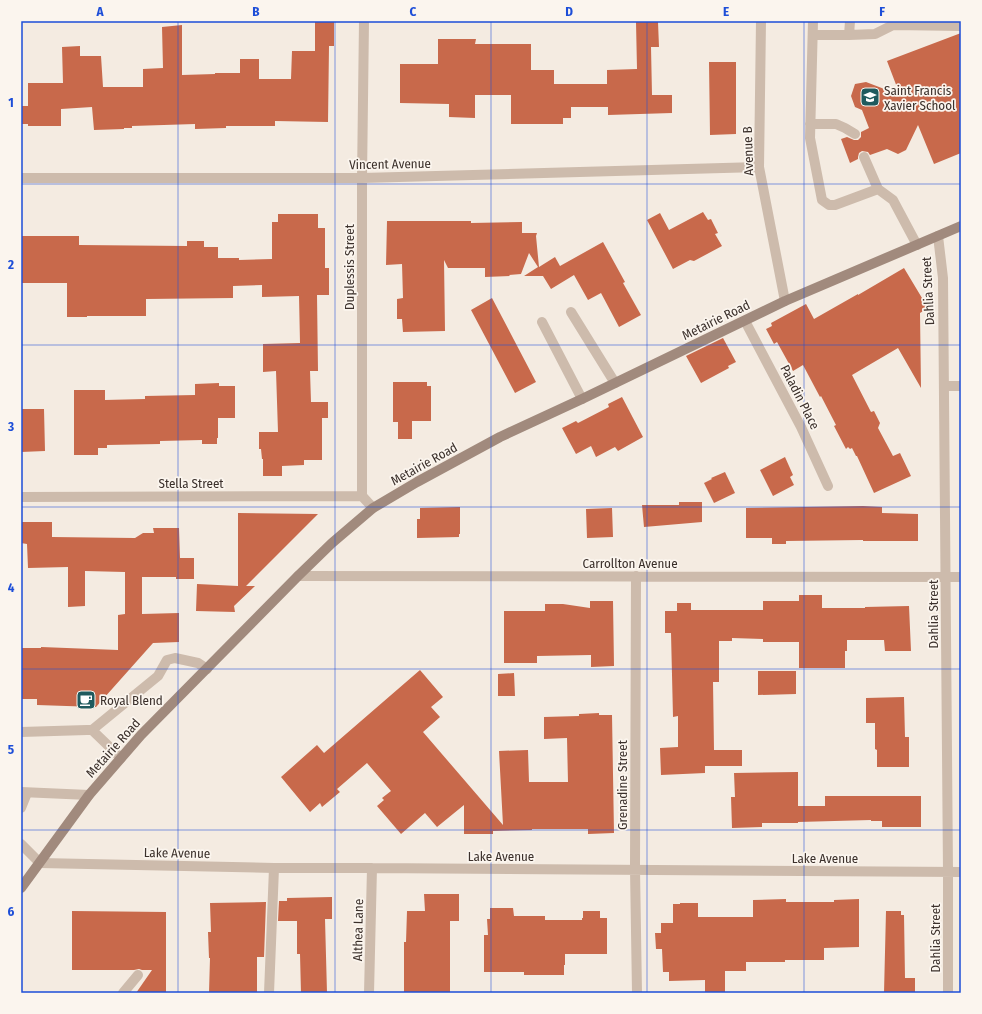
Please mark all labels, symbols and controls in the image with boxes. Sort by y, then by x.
text: A [95,4,104,19]
text: B [252,4,260,19]
text: C [410,4,417,19]
text: D [565,4,573,19]
text: E [723,4,729,19]
text: F [879,4,885,19]
place label: Saint Francis Xavier School [884,83,956,113]
school or university icon: Saint Francis Xavier School [859,86,881,108]
text: 1 [8,95,14,110]
street label: Avenue B [740,126,756,176]
street label: Vincent Avenue [349,156,431,172]
street label: Duplessis Street [342,223,357,310]
street label: Dahlia Street [919,256,937,326]
text: 2 [7,257,14,272]
street label: Metairie Road [680,297,752,343]
street label: Paladin Place [777,362,823,432]
text: 3 [7,419,14,434]
street label: Metairie Road [388,440,460,488]
street label: Stella Street [158,476,224,491]
street label: Carrollton Avenue [582,556,678,571]
street label: Dahlia Street [926,579,941,648]
text: 4 [8,580,15,595]
cafe icon: Royal Blend [75,689,97,711]
place label: Royal Blend [100,693,163,708]
street label: Metairie Road [83,716,143,780]
street label: Grenadine Street [615,739,630,830]
text: 5 [8,742,14,757]
street label: Lake Avenue [144,845,210,861]
street label: Lake Avenue [468,849,534,864]
street label: Lake Avenue [792,851,858,866]
street label: Althea Lane [350,899,366,961]
street label: Dahlia Street [928,903,943,972]
text: 6 [8,904,15,919]

